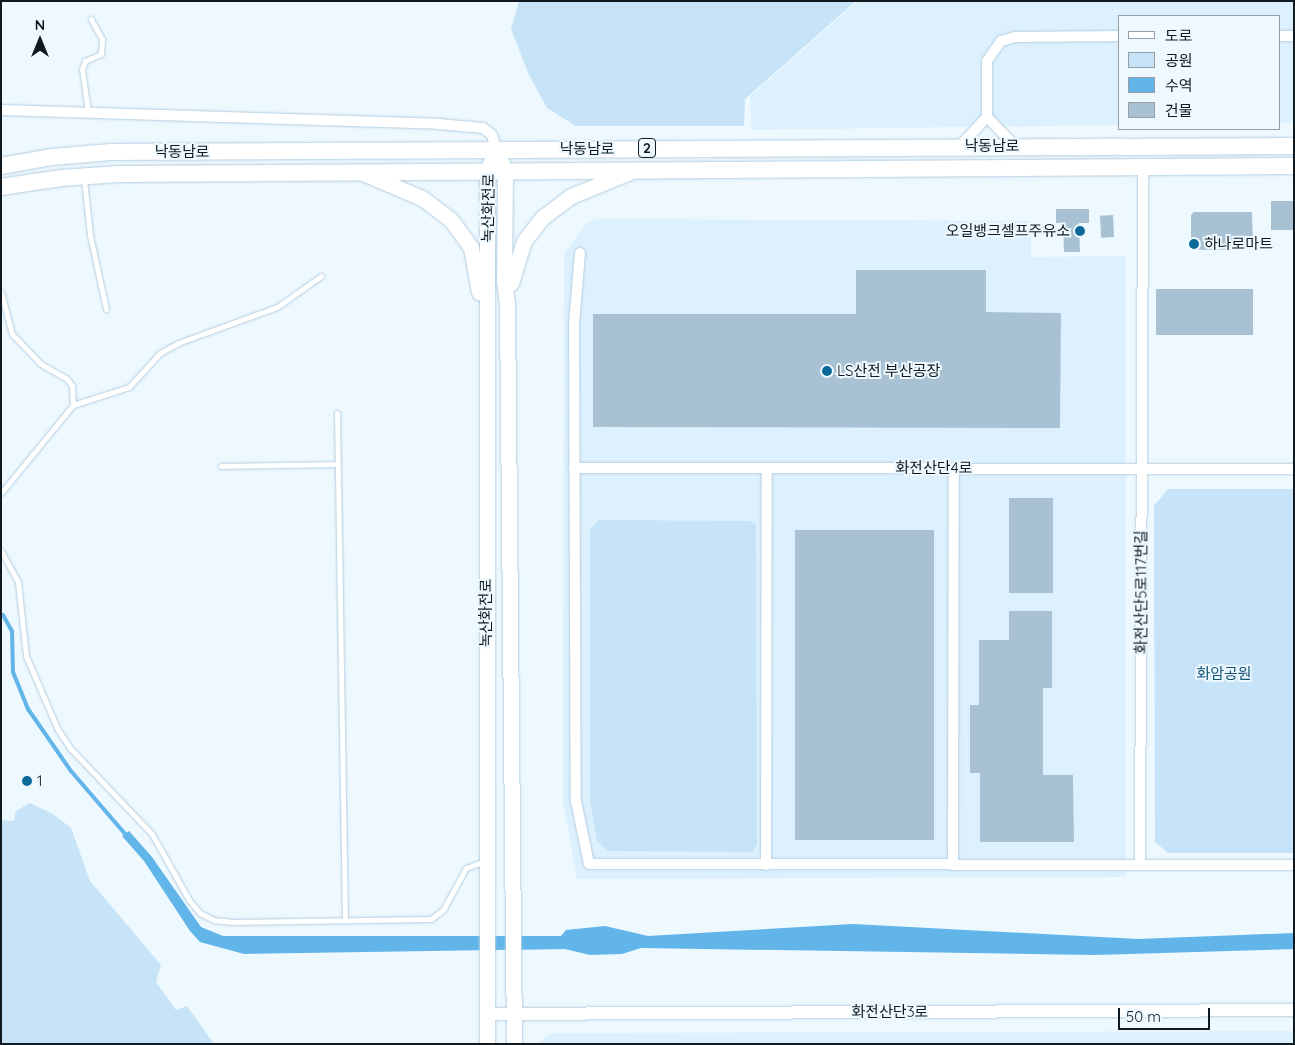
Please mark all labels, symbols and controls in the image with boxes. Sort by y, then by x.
north arrow [15,15,65,65]
legend [1118,15,1280,130]
text: N [35,16,45,34]
text: 도로 [1165,26,1193,45]
text: 공원 [1165,51,1193,70]
text: 수역 [1165,76,1193,95]
text: 건물 [1165,101,1193,120]
road number: 2 [637,136,657,160]
street label: 낙동남로 [964,137,1020,155]
street label: 낙동남로 [559,140,615,158]
street label: 낙동남로 [154,143,210,161]
street label: 녹산화전로 [478,173,498,243]
place label: 오일뱅크셀프주유소 [946,222,1070,240]
marker: 오일뱅크셀프주유소 [1074,225,1086,237]
place label: 하나로마트 [1204,235,1273,253]
marker: 하나로마트 [1188,238,1200,250]
place label: LS산전 부산공장 [837,362,940,380]
marker: LS산전 부산공장 [821,365,833,377]
street label: 화전산단4로 [896,459,972,477]
street label: 화전산단5로117번길 [1132,530,1150,654]
street label: 녹산화전로 [477,579,495,647]
park label: 화암공원 [1196,665,1252,683]
place label: 1 [37,772,43,790]
marker: 1 [21,775,33,787]
scale bar [1120,998,1212,1030]
street label: 화전산단3로 [852,1003,928,1021]
text: 50 m [1126,1007,1161,1026]

